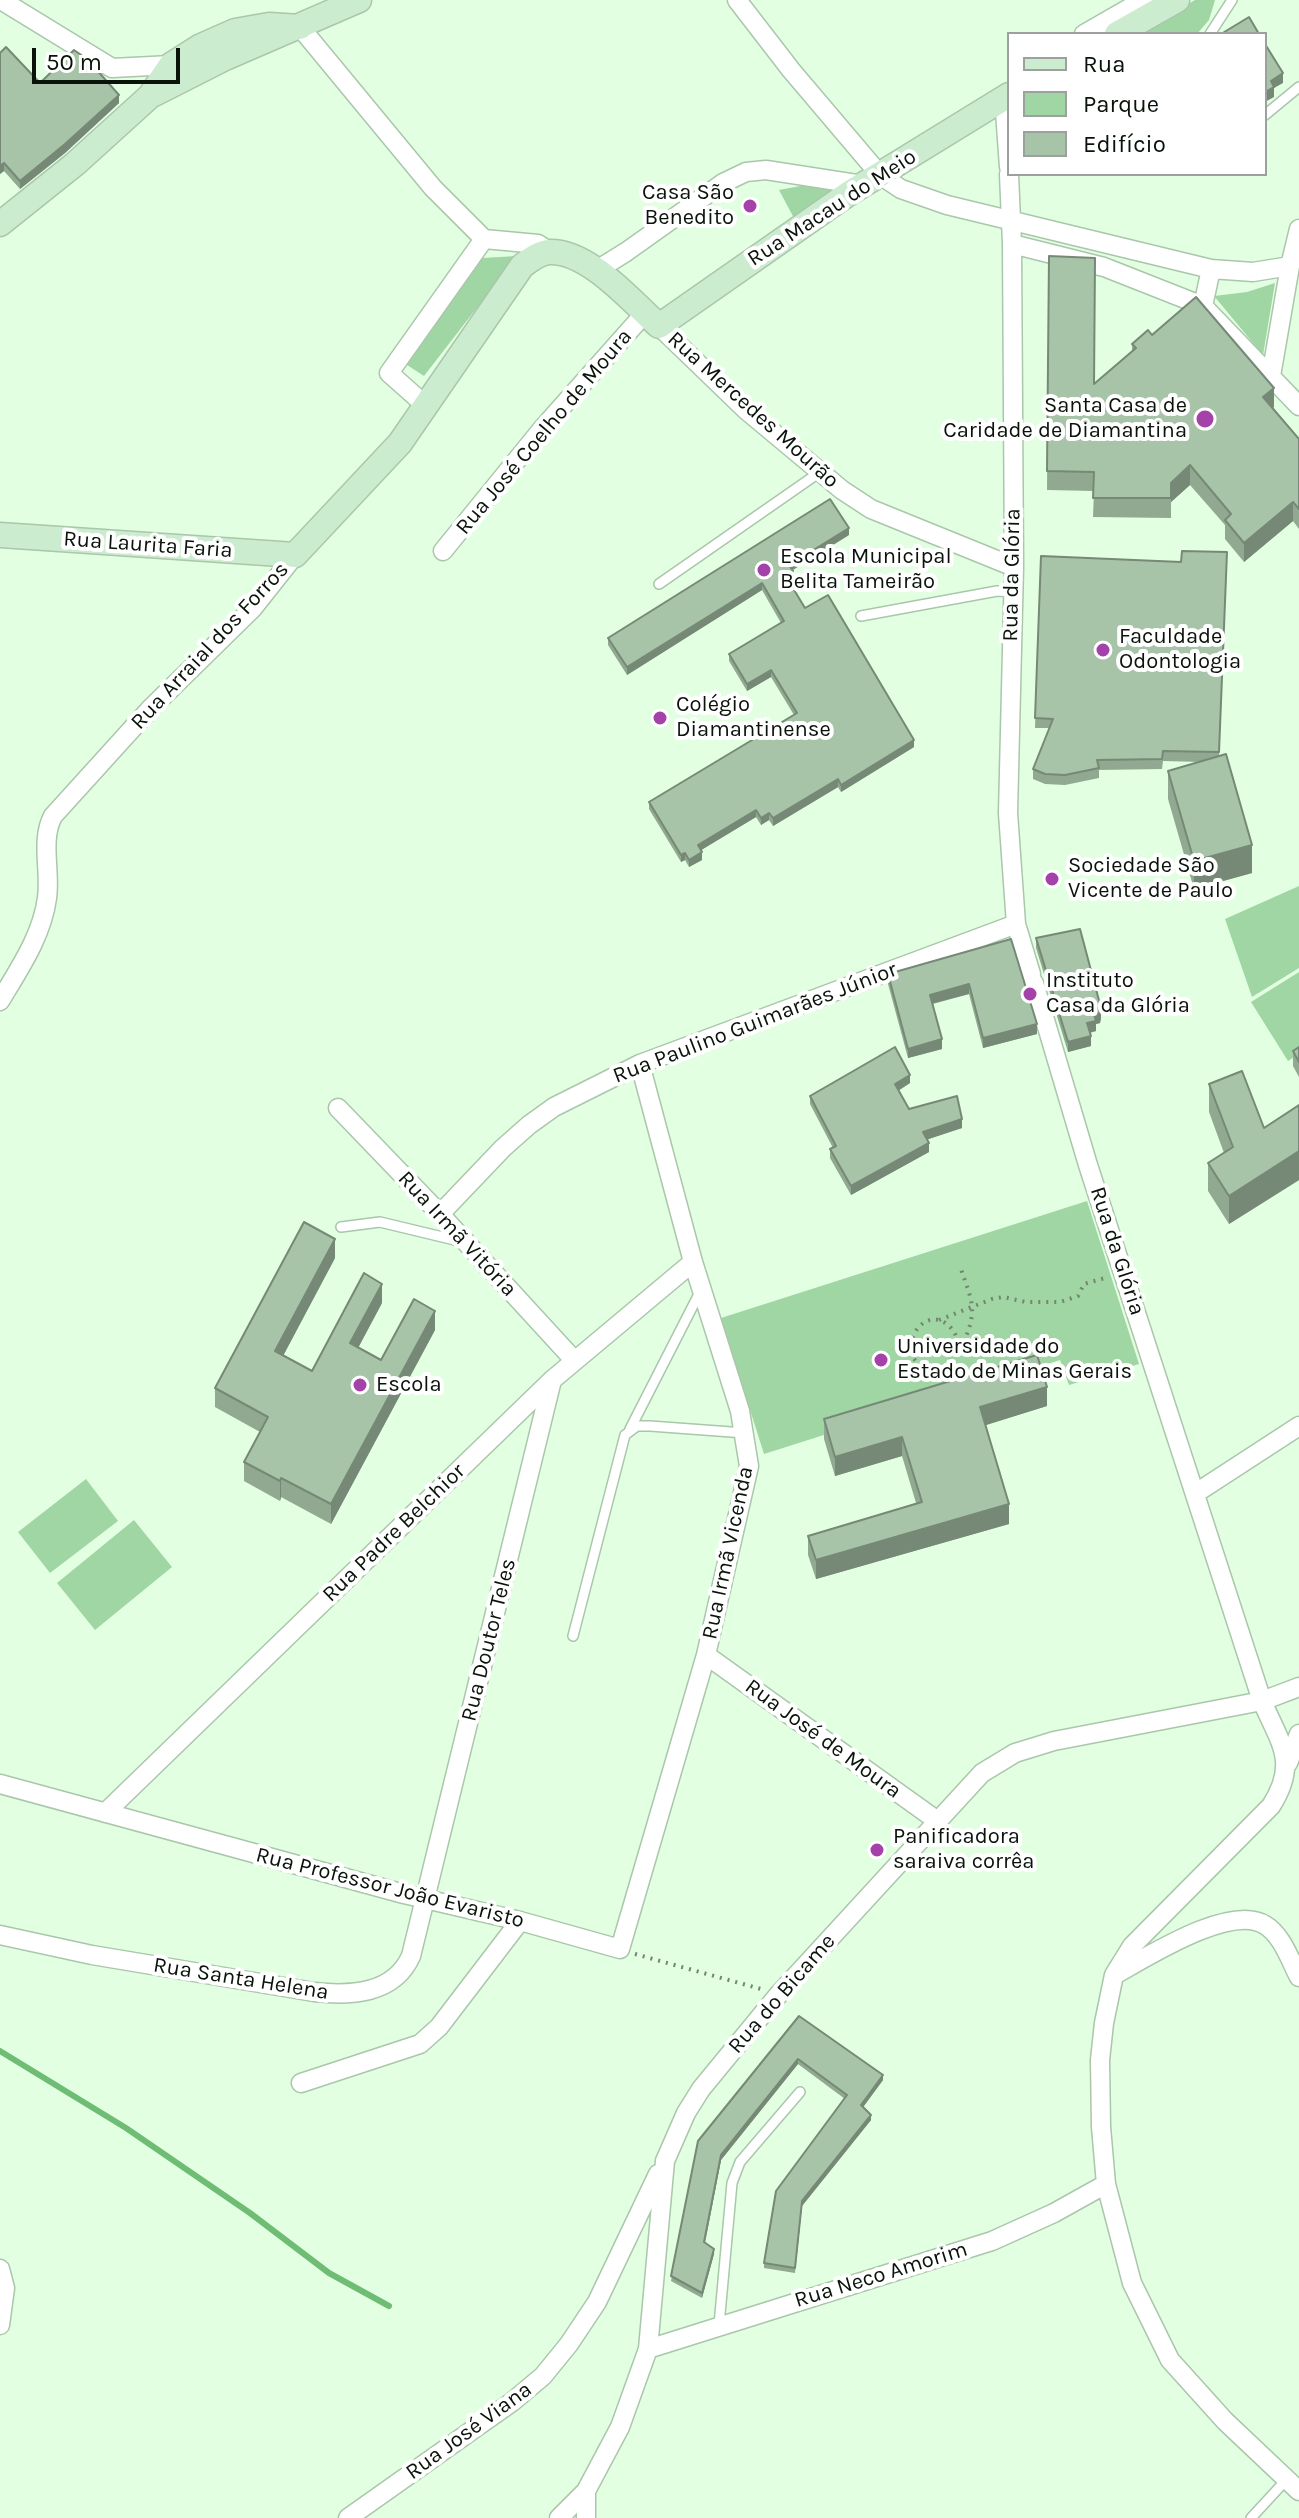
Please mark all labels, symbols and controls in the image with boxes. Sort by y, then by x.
scale bar [36,32,184,82]
legend [1007,32,1267,176]
text: 50 m [46,48,102,76]
text: Rua [1083,50,1125,78]
text: Parque [1083,90,1159,118]
text: Edifício [1083,130,1166,158]
street label: Rua Macau do Meio [743,144,921,272]
place label: Casa São Benedito [642,180,734,232]
marker: Casa São Benedito [741,197,759,215]
street label: Rua José Coelho de Moura [450,324,638,540]
street label: Rua Mercedes Mourão [662,326,844,494]
place label: Santa Casa de Caridade de Diamantina [943,393,1187,444]
marker: Santa Casa de Caridade de Diamantina [1194,408,1216,430]
street label: Rua da Glória [998,508,1026,642]
street label: Rua Laurita Faria [62,526,234,564]
place label: Escola Municipal Belita Tameirão [780,544,952,596]
street label: Rua Arraial dos Forros [126,557,294,735]
marker: Escola Municipal Belita Tameirão [755,561,773,579]
place label: Faculdade Odontologia [1119,624,1241,676]
marker: Faculdade Odontologia [1094,641,1112,659]
place label: Colégio Diamantinense [676,692,831,744]
marker: Colégio Diamantinense [651,709,669,727]
place label: Sociedade São Vicente de Paulo [1068,853,1233,904]
marker: Sociedade São Vicente de Paulo [1043,870,1061,888]
street label: Rua Paulino Guimarães Júnior [609,957,901,1089]
place label: Instituto Casa da Glória [1046,968,1190,1020]
marker: Instituto Casa da Glória [1021,985,1039,1003]
street label: Rua Irmã Vitória [392,1166,522,1302]
street label: Rua da Glória [1084,1183,1150,1319]
place label: Universidade do Estado de Minas Gerais [897,1334,1132,1386]
marker: Universidade do Estado de Minas Gerais [872,1351,890,1369]
place label: Escola [376,1372,442,1398]
marker: Escola [351,1376,369,1394]
street label: Rua Padre Belchior [317,1458,471,1608]
street label: Rua Irmã Vicenda [697,1464,759,1642]
street label: Rua Doutor Teles [456,1556,522,1724]
street label: Rua José de Moura [740,1673,906,1805]
place label: Panificadora saraiva corrêa [893,1824,1034,1876]
marker: Panificadora saraiva corrêa [868,1841,886,1859]
street label: Rua Professor João Evaristo [253,1842,527,1934]
street label: Rua do Bicame [723,1929,841,2059]
street label: Rua Santa Helena [151,1952,331,2006]
street label: Rua Neco Amorim [791,2236,971,2314]
street label: Rua José Viana [401,2376,537,2486]

